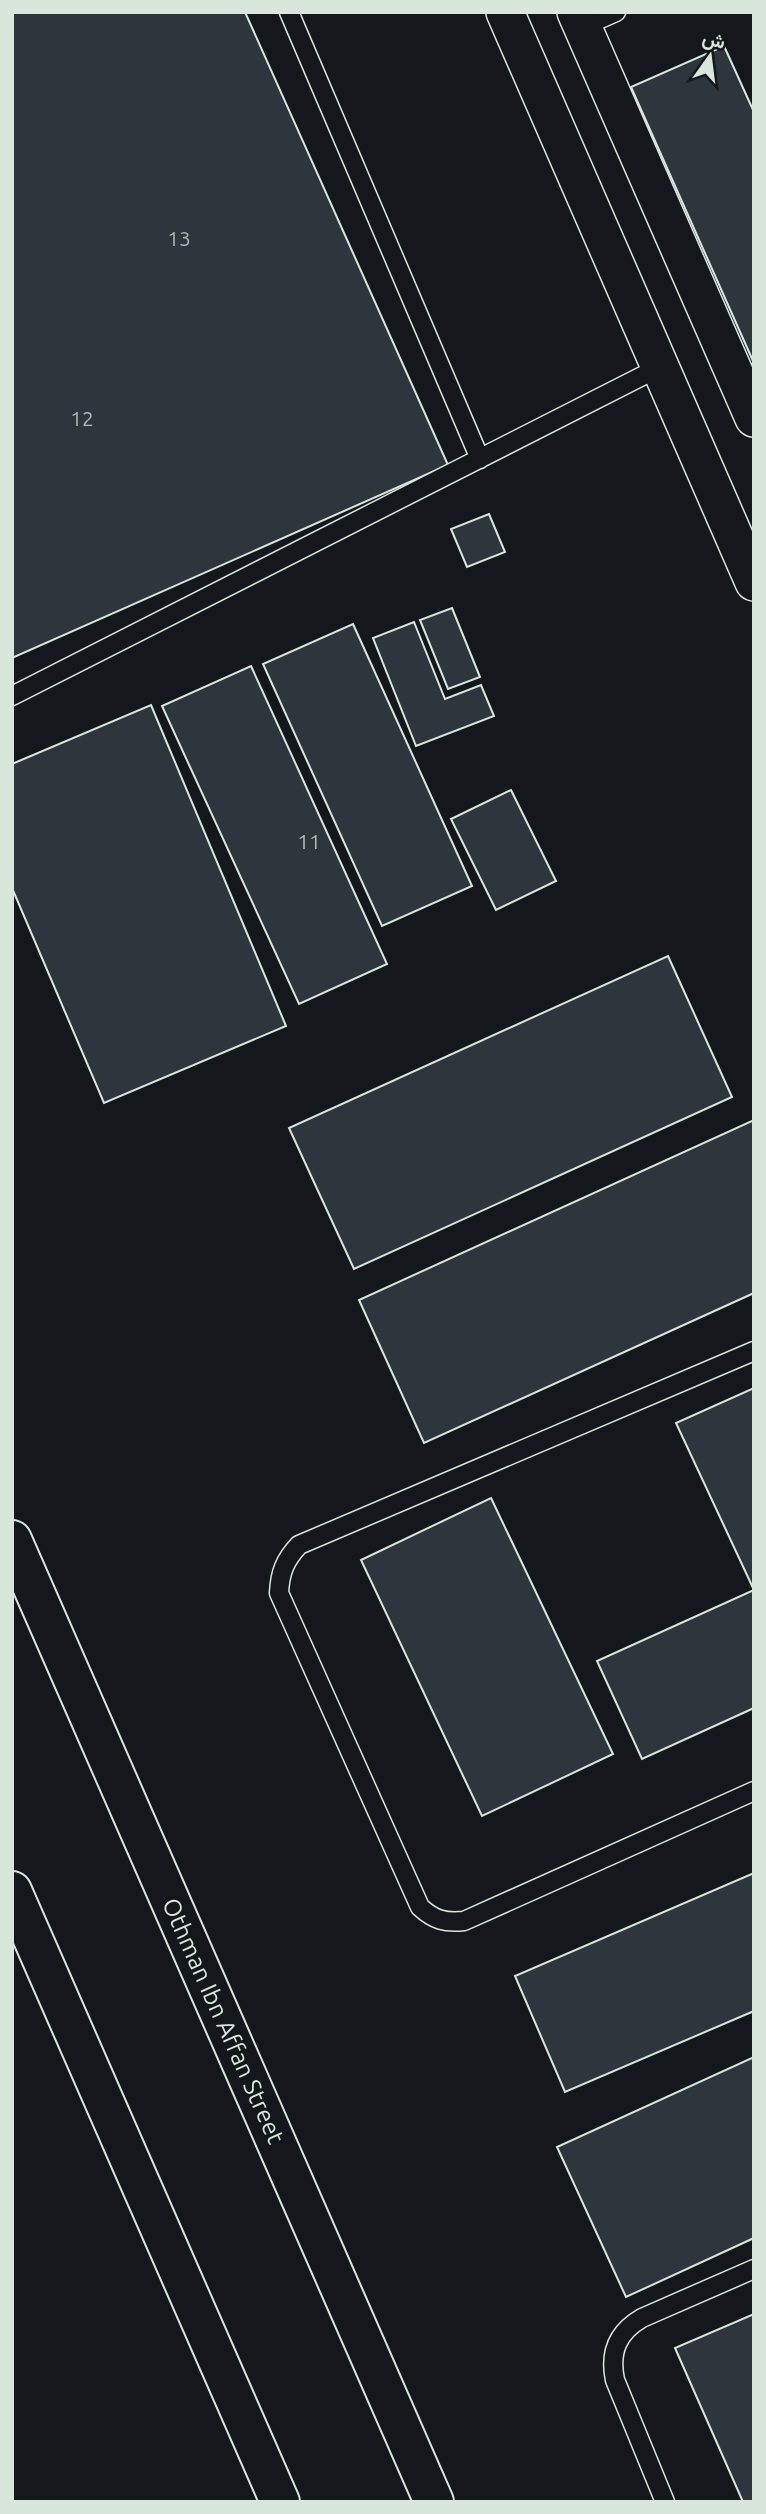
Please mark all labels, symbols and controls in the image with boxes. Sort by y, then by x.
north arrow [675,21,745,91]
text: ش [700,26,728,54]
house number: 13 [167,226,191,250]
house number: 12 [70,406,94,430]
house number: 11 [297,829,321,853]
street label: Othman Ibn Affan Street [157,1894,290,2148]

